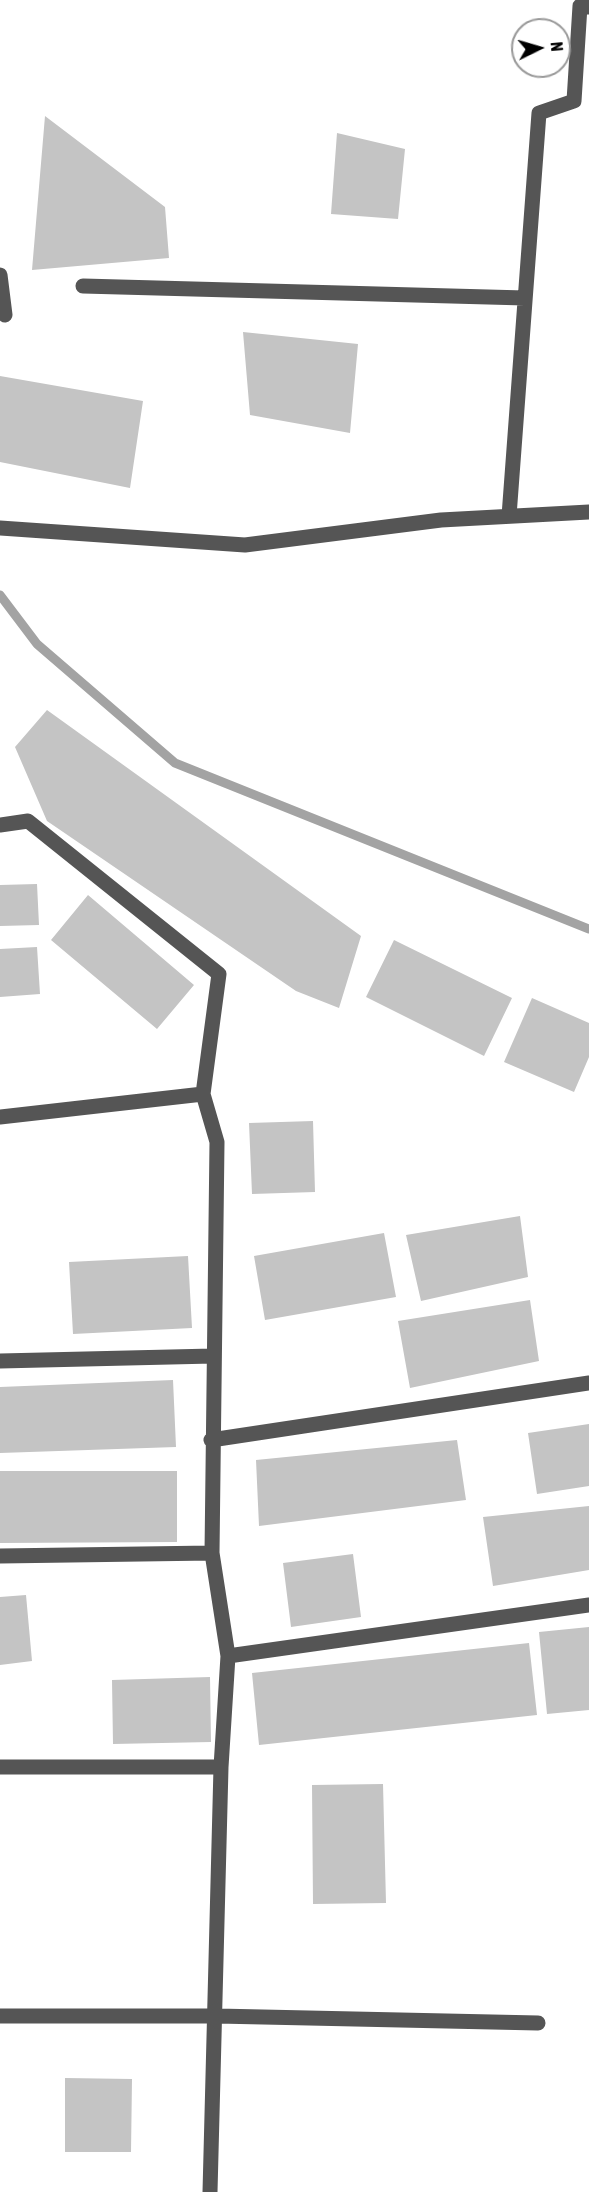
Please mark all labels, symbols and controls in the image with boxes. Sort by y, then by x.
north arrow [511,18,571,78]
text: N [548,41,566,52]

